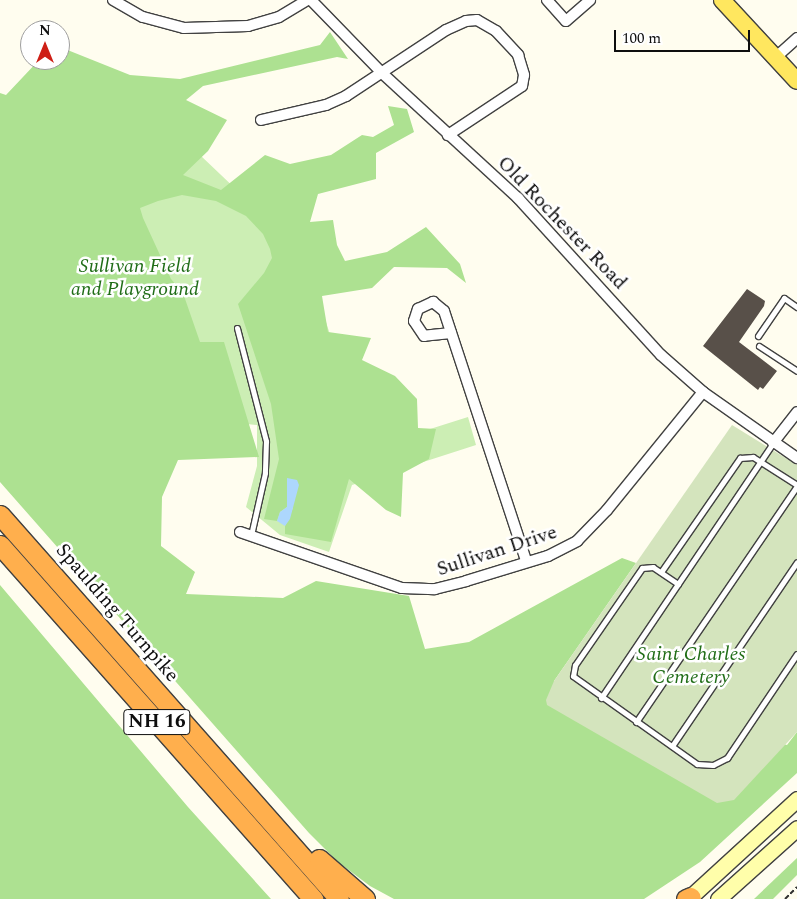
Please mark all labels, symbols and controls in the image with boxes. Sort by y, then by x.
north arrow [20,20,70,70]
text: N [39,20,51,41]
scale bar [617,20,753,52]
text: 100 m [622,27,661,50]
street label: Old Rochester Road [492,151,632,295]
park label: Sullivan Field and Playground [71,255,199,302]
street label: Sullivan Drive [434,520,560,582]
street label: Spaulding Turnpike [50,539,184,687]
park label: Saint Charles Cemetery [637,643,745,690]
road number: NH 16 [123,706,191,739]

